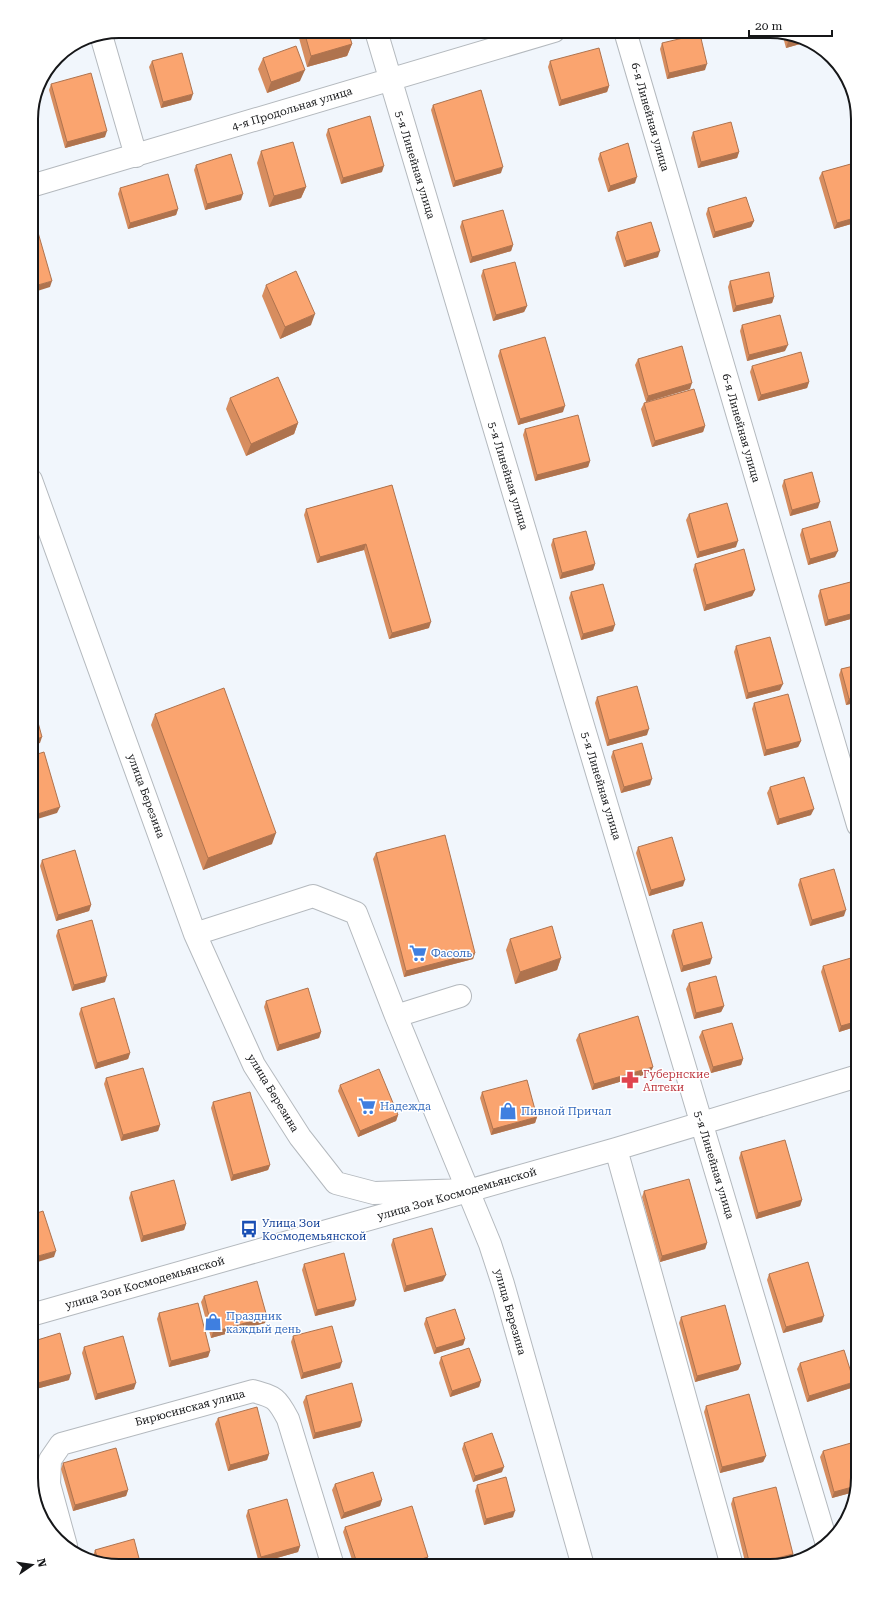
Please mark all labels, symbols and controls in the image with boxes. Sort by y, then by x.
scale bar [749,12,832,38]
text: 20 m [755,19,782,33]
street label: 6-я Линейная улица [628,61,672,173]
street label: 4-я Продольная улица [230,84,354,134]
street label: 5-я Линейная улица [392,109,438,221]
street label: 6-я Линейная улица [719,372,763,484]
street label: 5-я Линейная улица [485,420,531,532]
street label: 5-я Линейная улица [578,730,624,842]
street label: улица Березина [125,752,167,840]
supermarket icon: Фасоль [408,943,428,963]
place label: Фасоль [431,947,472,960]
street label: улица Березина [245,1052,301,1134]
place label: Губернские Аптеки [643,1068,709,1094]
pharmacy icon: Губернские Аптеки [620,1070,640,1090]
supermarket icon: Надежда [357,1096,377,1116]
place label: Надежда [380,1100,431,1113]
shop icon: Пивной Причал [498,1101,518,1121]
place label: Пивной Причал [521,1105,611,1118]
street label: 5-я Линейная улица [691,1109,737,1221]
street label: улица Зои Космодемьянской [376,1165,538,1223]
place label: Улица Зои Космодемьянской [262,1217,366,1243]
bus stop icon: Улица Зои Космодемьянской [239,1219,259,1239]
street label: улица Зои Космодемьянской [64,1254,226,1312]
street label: улица Березина [491,1267,529,1357]
place label: Праздник каждый день [226,1310,301,1336]
shop icon: Праздник каждый день [203,1312,223,1332]
street label: Бирюсинская улица [134,1387,246,1429]
north arrow [12,1545,52,1585]
text: N [34,1557,49,1569]

